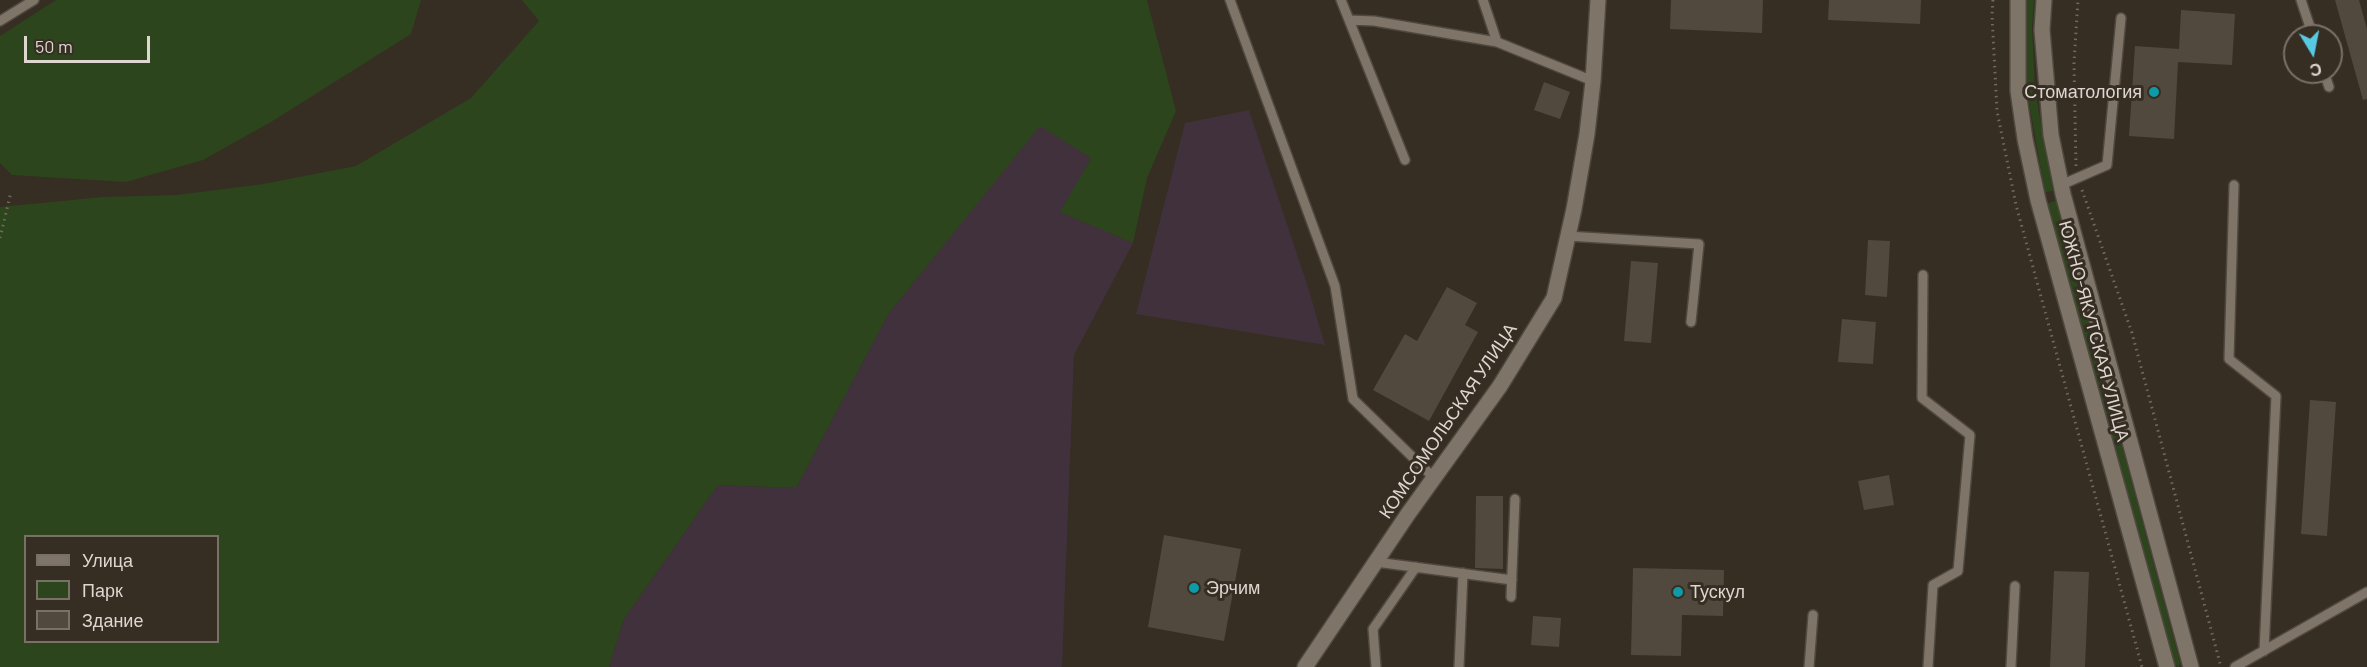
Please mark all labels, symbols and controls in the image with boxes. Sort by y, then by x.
scale bar [27,24,153,62]
north arrow [2283,24,2343,84]
text: 50 m [35,35,73,57]
text: С [2309,60,2323,81]
place label: Стоматология [2024,81,2142,103]
marker: Стоматология [2147,85,2161,99]
street label: ЮЖНО-ЯКУТСКАЯ УЛИЦА [2054,218,2134,444]
street label: КОМСОМОЛЬСКАЯ УЛИЦА [1374,319,1522,523]
legend [24,535,219,643]
text: Улица [82,549,133,571]
place label: Эрчим [1206,577,1260,599]
text: Парк [82,579,123,601]
marker: Эрчим [1187,581,1201,595]
place label: Тускул [1690,581,1745,603]
marker: Тускул [1671,585,1685,599]
text: Здание [82,609,143,631]

